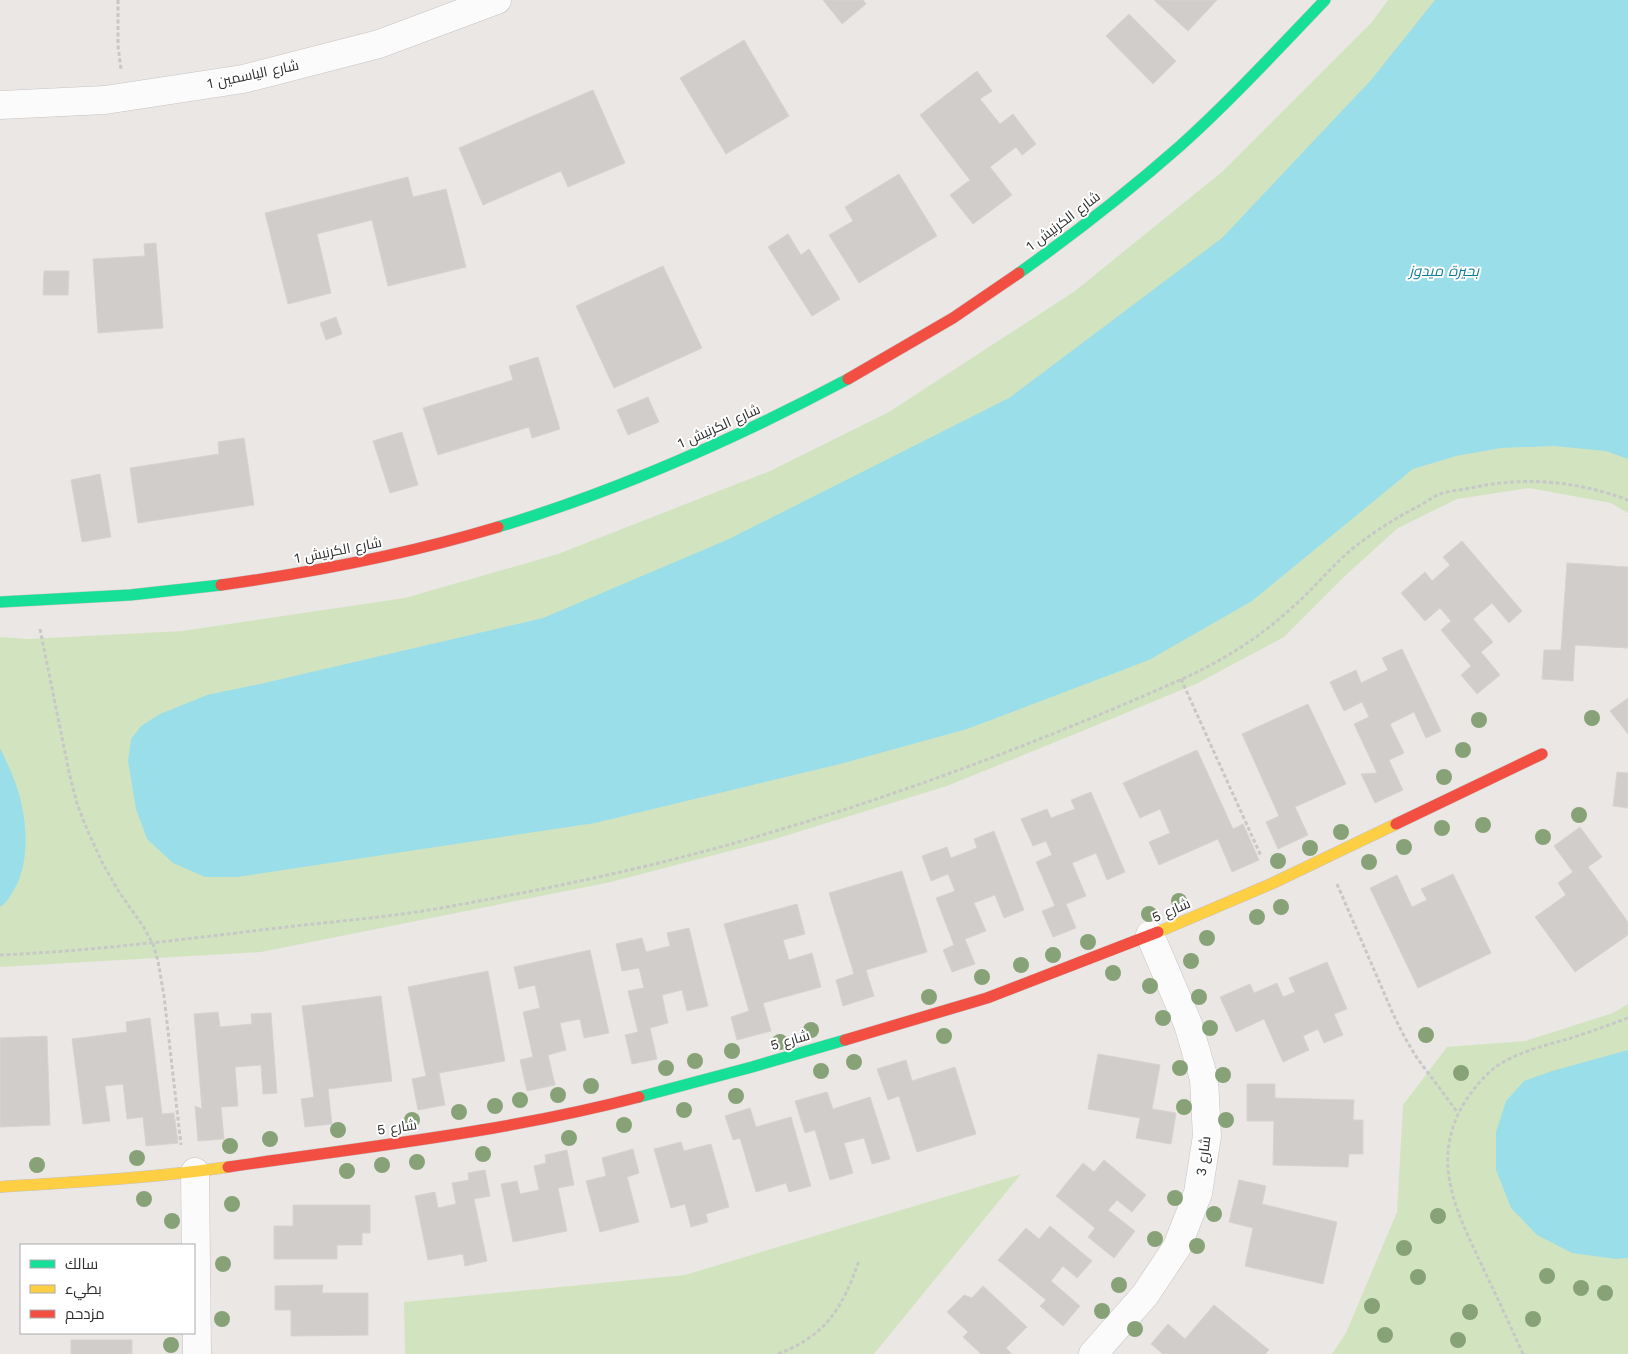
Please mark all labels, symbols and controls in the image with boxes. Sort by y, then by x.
street label: شارع الياسمين 1 [206,57,300,92]
street label: شارع الكرنيش 1 [1023,188,1104,255]
water label: بحيرة ميدوز [1407,262,1480,280]
street label: شارع الكرنيش 1 [675,401,763,452]
street label: شارع الكرنيش 1 [293,534,383,567]
street label: شارع 5 [1149,895,1193,926]
street label: شارع 5 [769,1027,812,1054]
street label: شارع 5 [376,1116,418,1139]
street label: شارع 3 [1193,1135,1214,1177]
legend [20,1244,195,1334]
text: سالك [65,1255,98,1273]
text: بطيء [65,1280,102,1301]
text: مزدحم [65,1305,105,1324]

